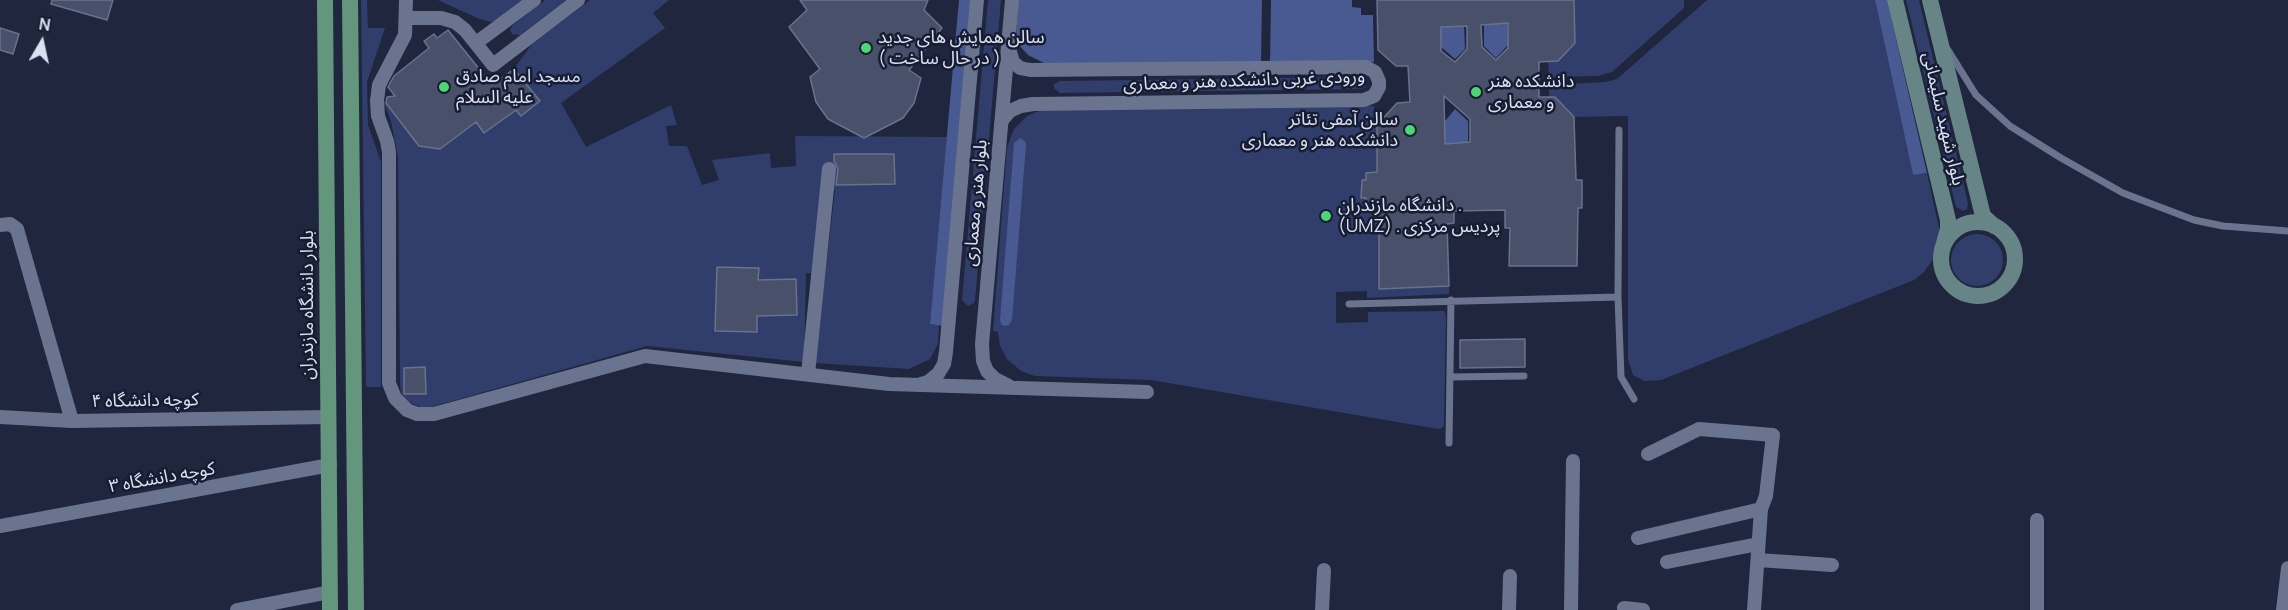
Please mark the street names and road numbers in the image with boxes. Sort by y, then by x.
street label: بلوار شهید سلیمانی [1917,50,1969,188]
street label: ورودی غربی دانشکده هنر و معماری [1123,66,1365,96]
street label: بلوار هنر و معماری [960,139,992,267]
street label: بلوار دانشگاه مازندران [297,230,319,380]
street label: کوچه دانشگاه ۴ [91,389,199,413]
street label: کوچه دانشگاه ۳ [107,458,217,498]

